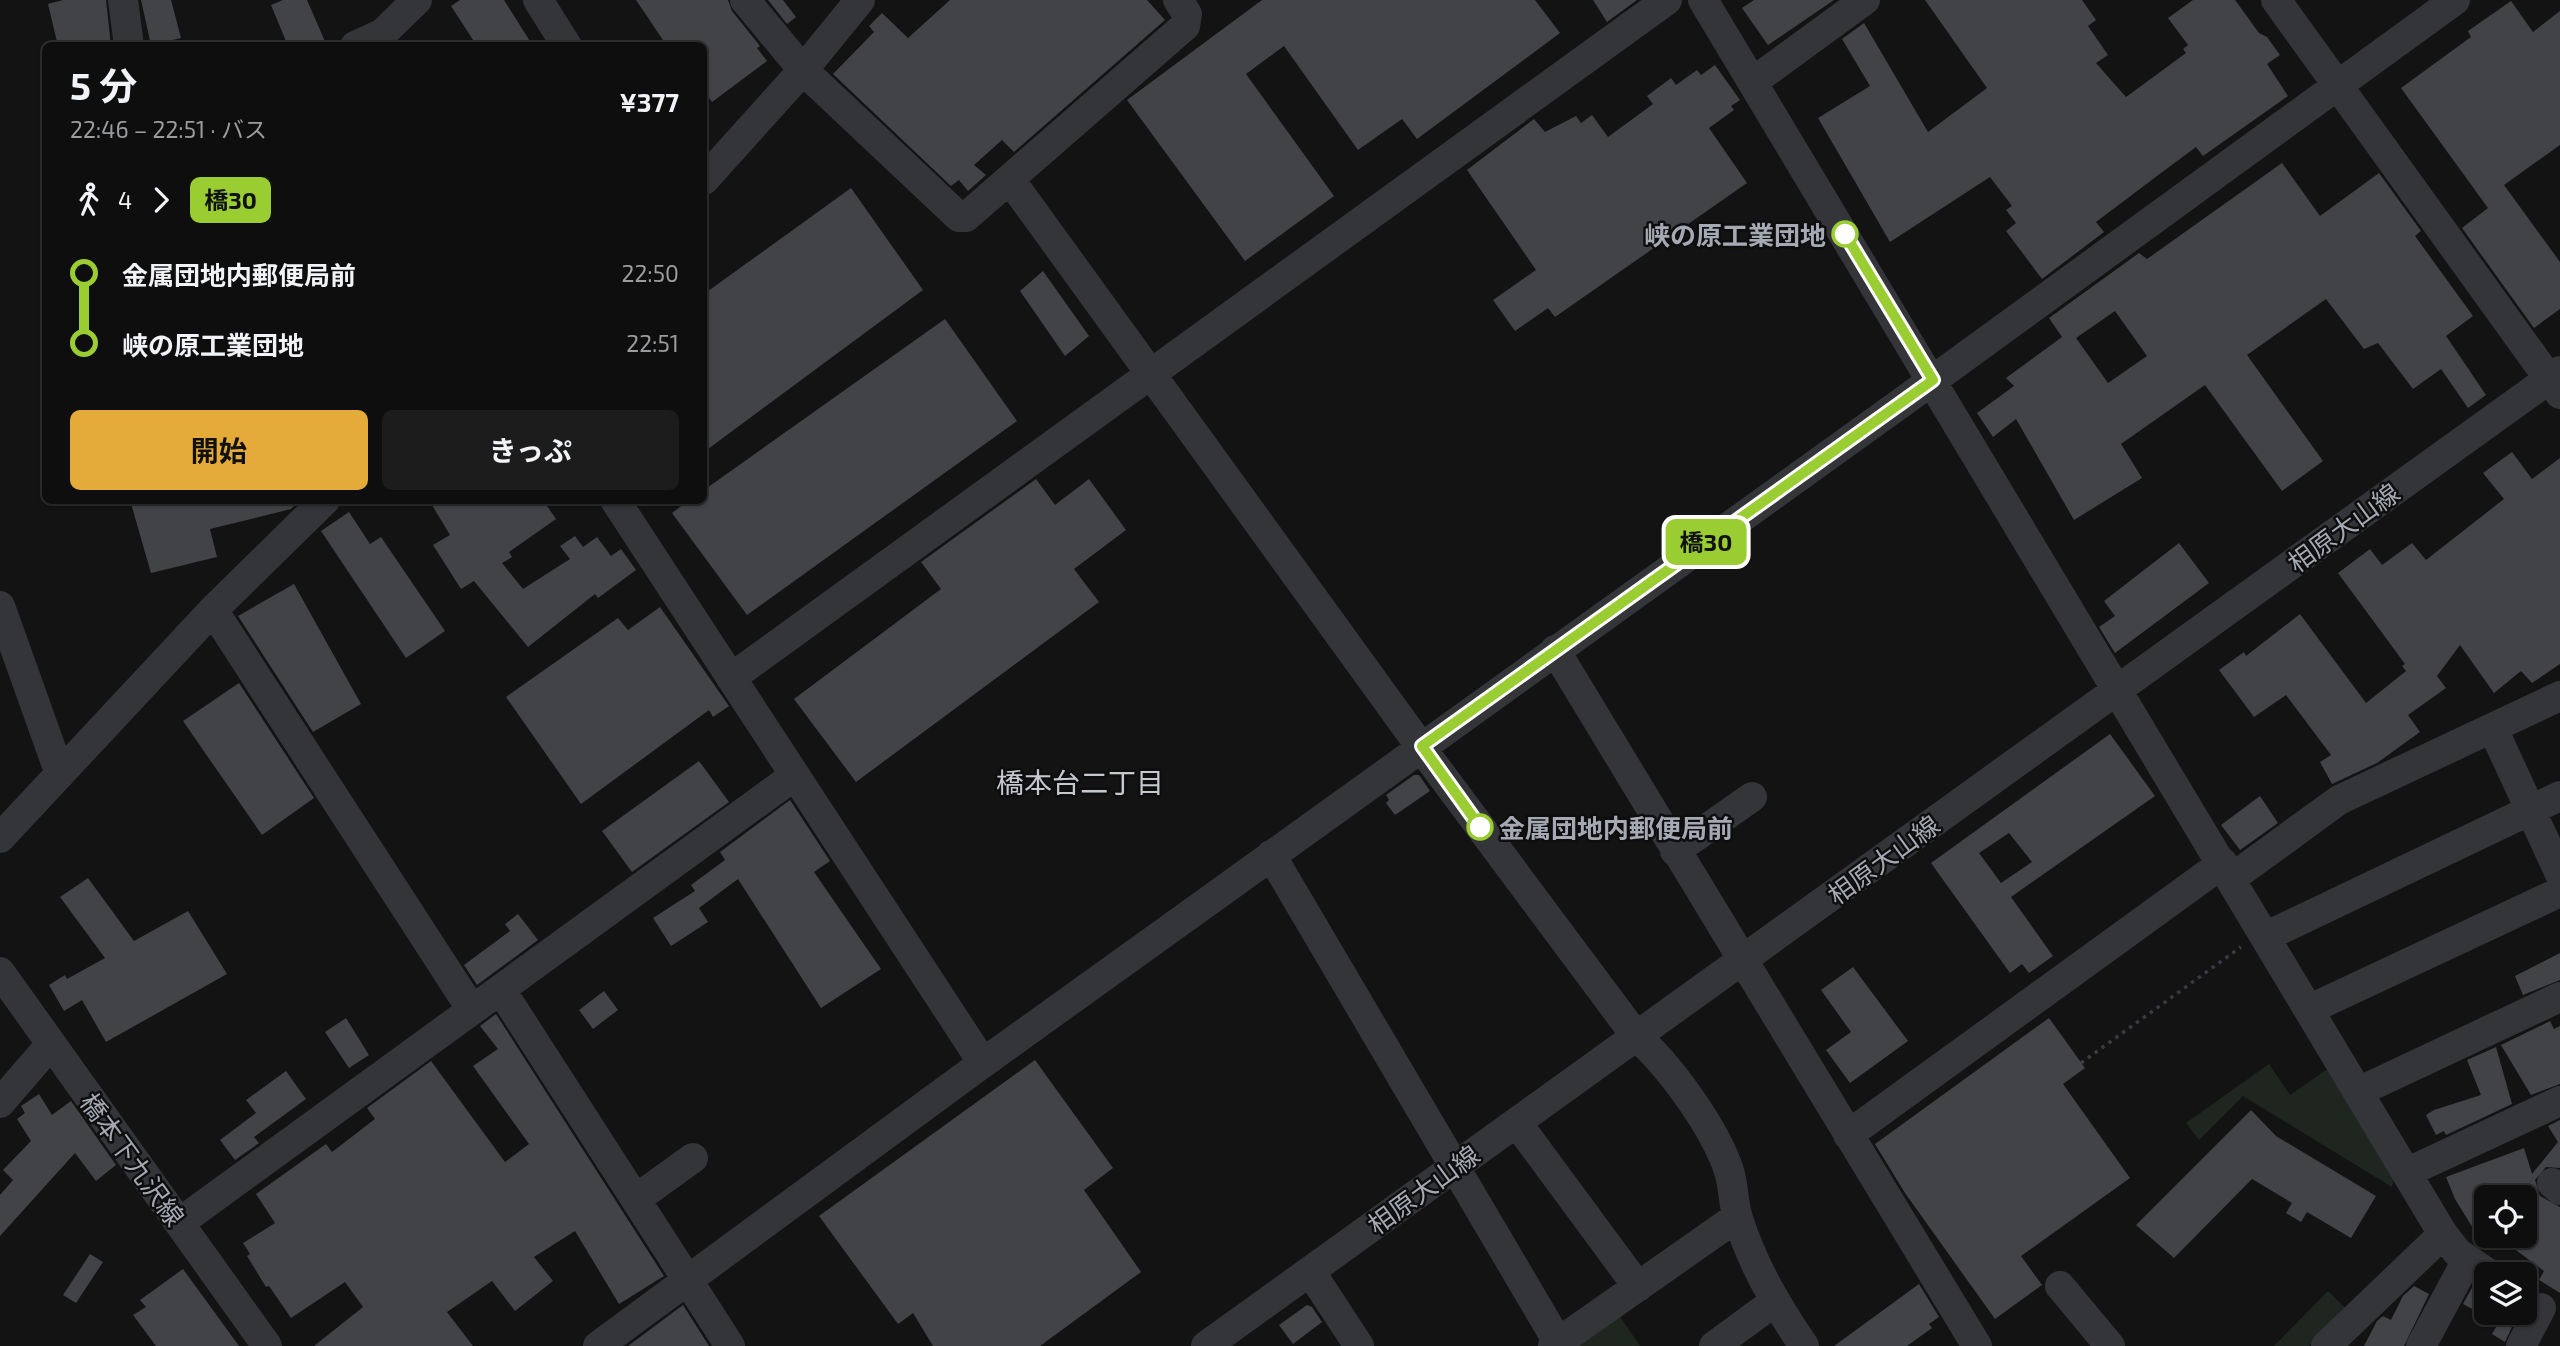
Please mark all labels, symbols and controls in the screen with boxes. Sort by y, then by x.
text: 5 分 [70,62,137,108]
text: ¥377 [620,86,679,117]
text: 22:46 – 22:51 · バス [70,115,267,143]
icon: walk [70,181,108,219]
icon: forward [142,181,180,219]
text: 橋30 [204,185,257,214]
text: 4 [118,186,132,214]
place label: 峡の原工業団地 [1644,219,1826,250]
marker: 峡の原工業団地 [1832,221,1858,247]
text: 金属団地内郵便局前 [122,259,356,290]
text: 22:50 [622,259,679,287]
text: 峡の原工業団地 [122,329,304,360]
text: 22:51 [626,329,679,357]
button: 開始 [70,410,368,490]
button: きっぷ [382,410,679,490]
street label: 相原大山線 [2281,476,2405,578]
line badge: 橋30 [1666,519,1746,565]
text: 橋30 [1680,527,1732,556]
district label: 橋本台二丁目 [996,765,1164,799]
street label: 相原大山線 [1821,808,1945,910]
place label: 金属団地内郵便局前 [1499,812,1733,843]
marker: 金属団地内郵便局前 [1467,814,1493,840]
street label: 橋本下九沢線 [75,1087,191,1231]
street label: 相原大山線 [1361,1138,1485,1240]
map controls [2474,1185,2537,1325]
button: locate [2474,1185,2537,1248]
button: layers [2474,1262,2537,1325]

